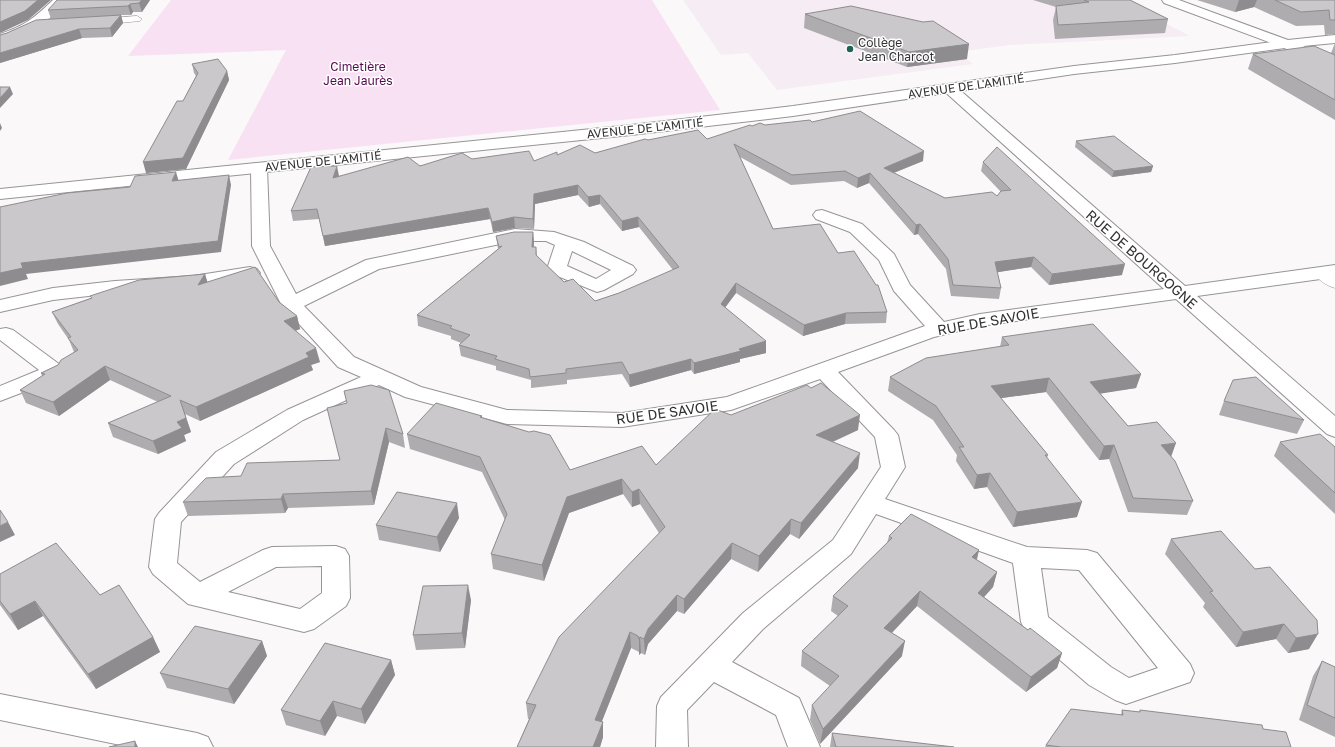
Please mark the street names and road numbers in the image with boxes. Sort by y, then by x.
street label: AVENUE DE L'AMITIÉ [907,70,1025,102]
street label: AVENUE DE L'AMITIÉ [586,114,704,142]
street label: AVENUE DE L'AMITIÉ [264,147,382,175]
street label: RUE DE BOURGOGNE [1083,206,1201,312]
street label: RUE DE SAVOIE [936,304,1040,338]
street label: RUE DE SAVOIE [615,396,719,428]

